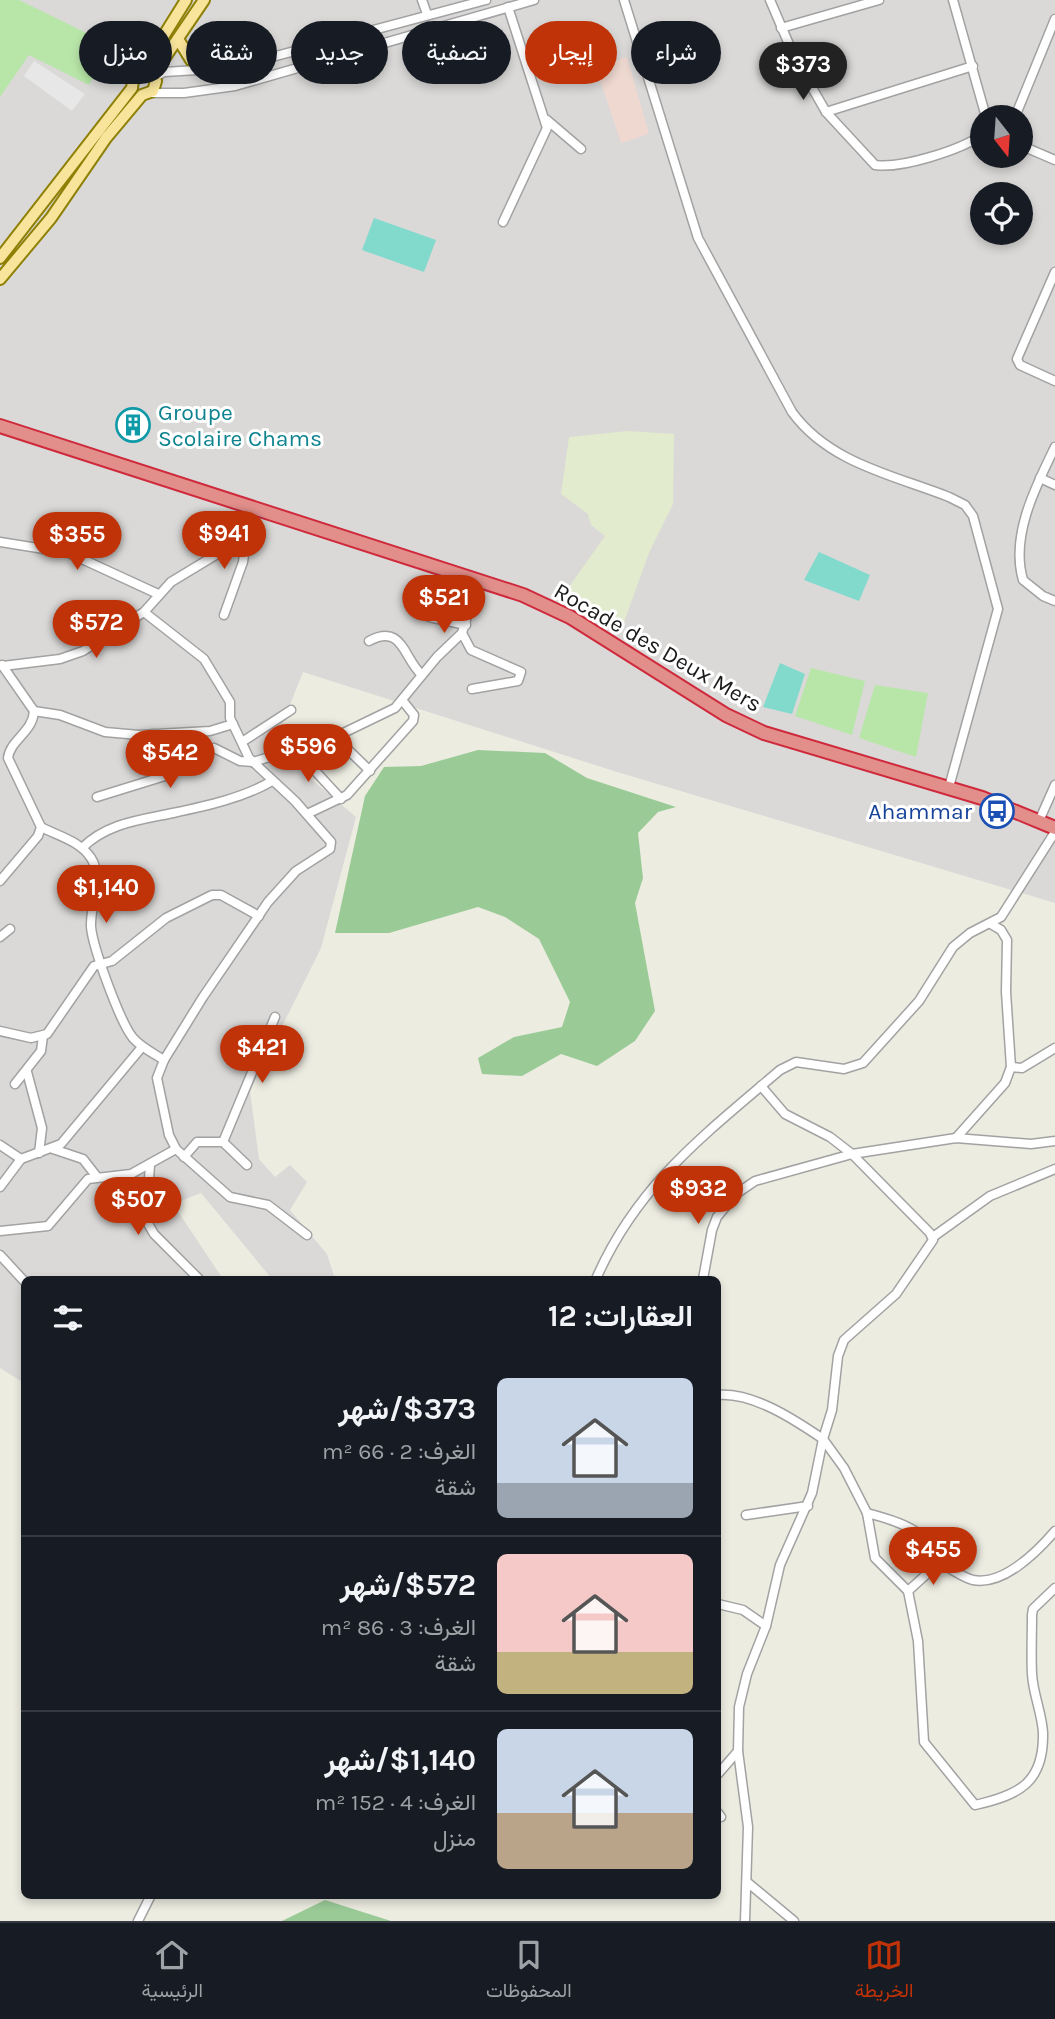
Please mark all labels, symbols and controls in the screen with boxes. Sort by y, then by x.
chip: منزل [79,21,172,84]
chip: شقة [186,21,277,84]
chip: جديد [291,21,388,84]
chip: تصفية [402,21,511,84]
chip: إيجار [525,21,617,84]
chip: شراء [631,21,721,84]
pin: $373 [762,42,844,102]
text: $373 [775,51,831,78]
north arrow [970,105,1032,168]
map controls [970,105,1033,245]
button: locate [970,182,1033,245]
place label: Groupe Scolaire Chams [158,399,322,452]
building icon: Groupe Scolaire Chams [114,406,152,444]
pin: $355 [36,512,118,572]
pin: $941 [183,512,265,571]
text: $941 [198,520,250,547]
text: $355 [49,521,105,548]
pin: $521 [403,576,485,635]
street label: Rocade des Deux Mers [549,577,766,718]
text: $521 [418,584,470,611]
pin: $572 [55,600,137,660]
text: $572 [69,609,123,636]
pin: $596 [267,724,349,784]
pin: $542 [129,730,211,790]
text: $596 [279,733,337,760]
text: $542 [142,739,198,766]
bus stop icon: Ahammar [978,792,1016,830]
place label: Ahammar [868,798,973,825]
pin: $1,140 [49,866,163,925]
text: $1,140 [73,874,139,901]
pin: $421 [221,1026,303,1085]
text: $421 [236,1034,288,1061]
pin: $932 [657,1166,739,1226]
text: $932 [669,1175,727,1202]
pin: $507 [97,1178,179,1237]
text: $507 [110,1186,166,1213]
text: العقارات: 12 [548,1298,693,1334]
icon: filters [49,1299,87,1337]
text: $373/شهر [338,1391,476,1427]
icon: home [553,1406,637,1490]
text: الغرف: 2 · 66 m² [322,1438,476,1465]
text: شقة [434,1474,476,1501]
pin: $455 [892,1528,974,1587]
text: $455 [905,1536,961,1563]
text: $572/شهر [340,1567,476,1603]
icon: home [553,1582,637,1666]
text: الغرف: 3 · 86 m² [321,1614,476,1641]
text: شقة [434,1650,476,1677]
text: $1,140/شهر [325,1742,476,1778]
icon: home [553,1757,637,1841]
text: الغرف: 4 · 152 m² [315,1789,476,1816]
text: منزل [433,1825,476,1852]
tab: الرئيسية [142,1936,203,2007]
tab: المحفوظات [486,1936,572,2007]
tab: الخريطة [855,1936,913,2007]

